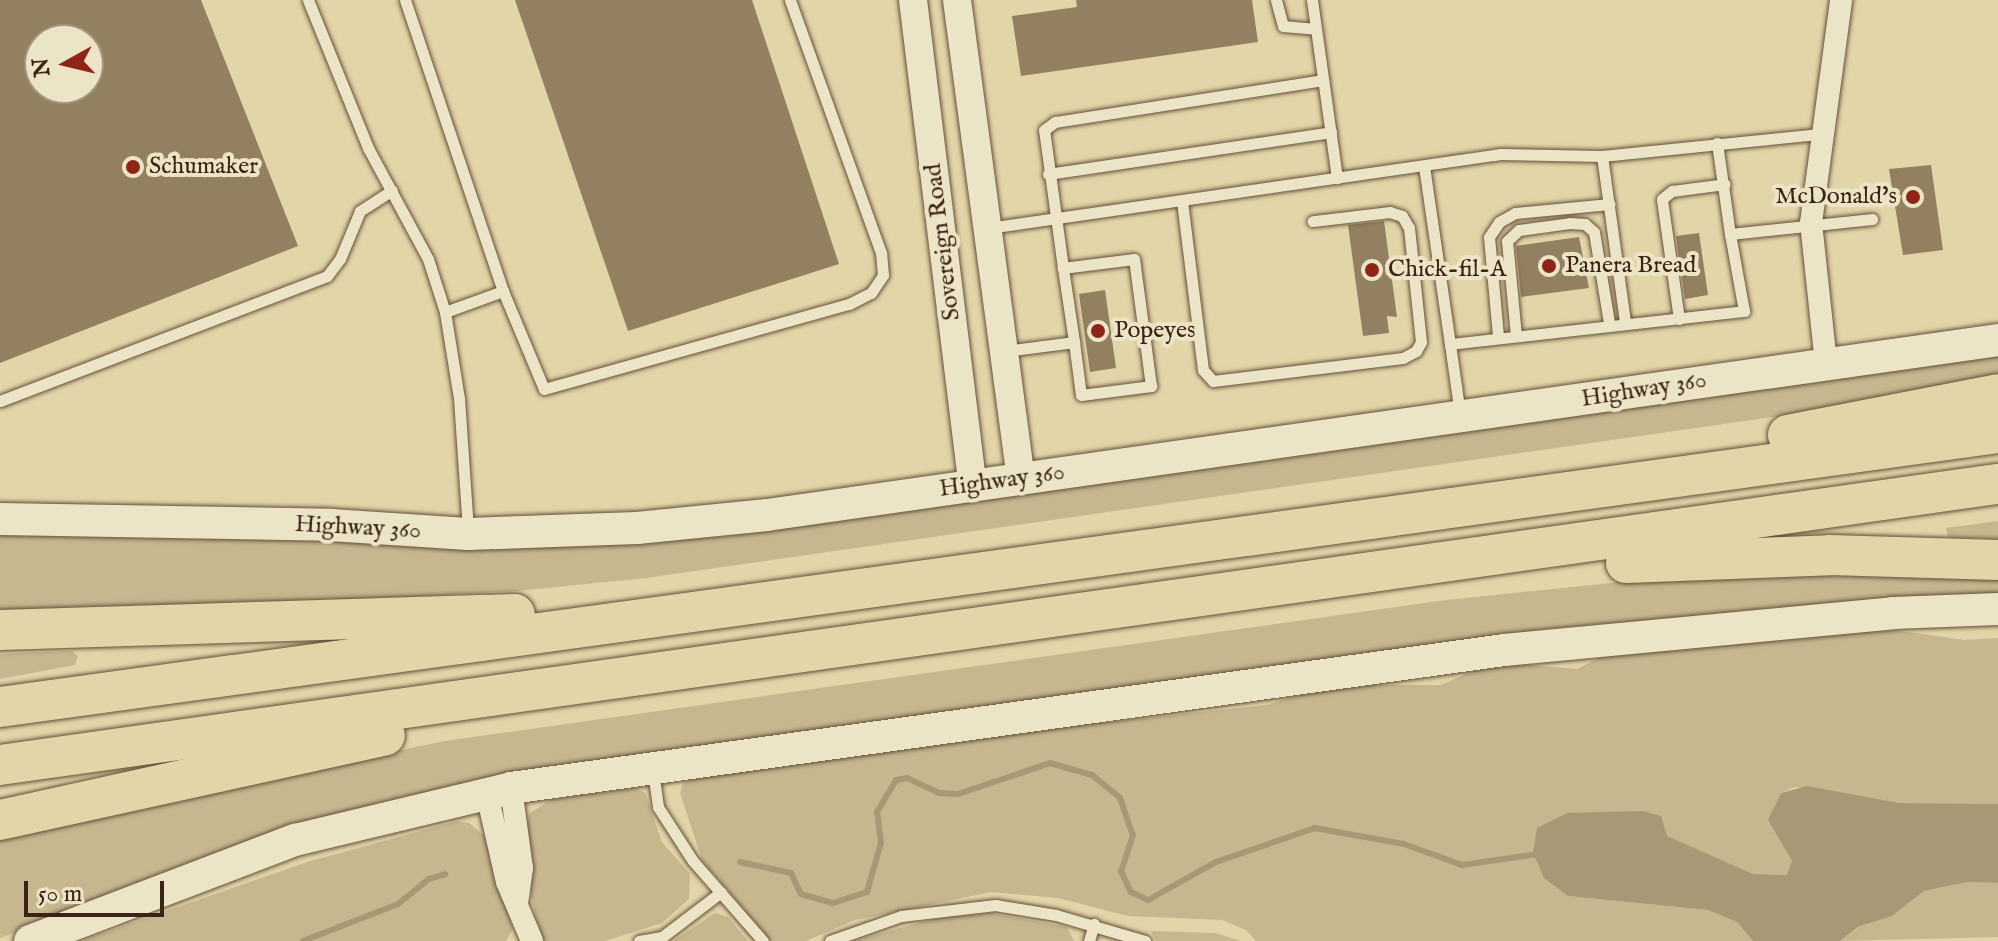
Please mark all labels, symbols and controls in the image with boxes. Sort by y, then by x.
north arrow [24,24,104,104]
text: N [27,56,57,78]
place label: Schumaker [149,153,258,181]
marker: Schumaker [124,158,142,176]
street label: Sovereign Road [919,162,967,322]
place label: McDonald's [1775,183,1897,211]
marker: McDonald's [1904,188,1922,206]
place label: Panera Bread [1565,252,1696,280]
place label: Chick-fil-A [1388,256,1506,284]
marker: Panera Bread [1540,257,1558,275]
marker: Chick-fil-A [1363,261,1381,279]
place label: Popeyes [1114,317,1195,345]
marker: Popeyes [1089,322,1107,340]
street label: Highway 360 [1579,366,1709,414]
street label: Highway 360 [937,458,1067,504]
street label: Highway 360 [294,510,422,546]
scale bar [28,865,168,915]
text: 50 m [38,879,82,910]

